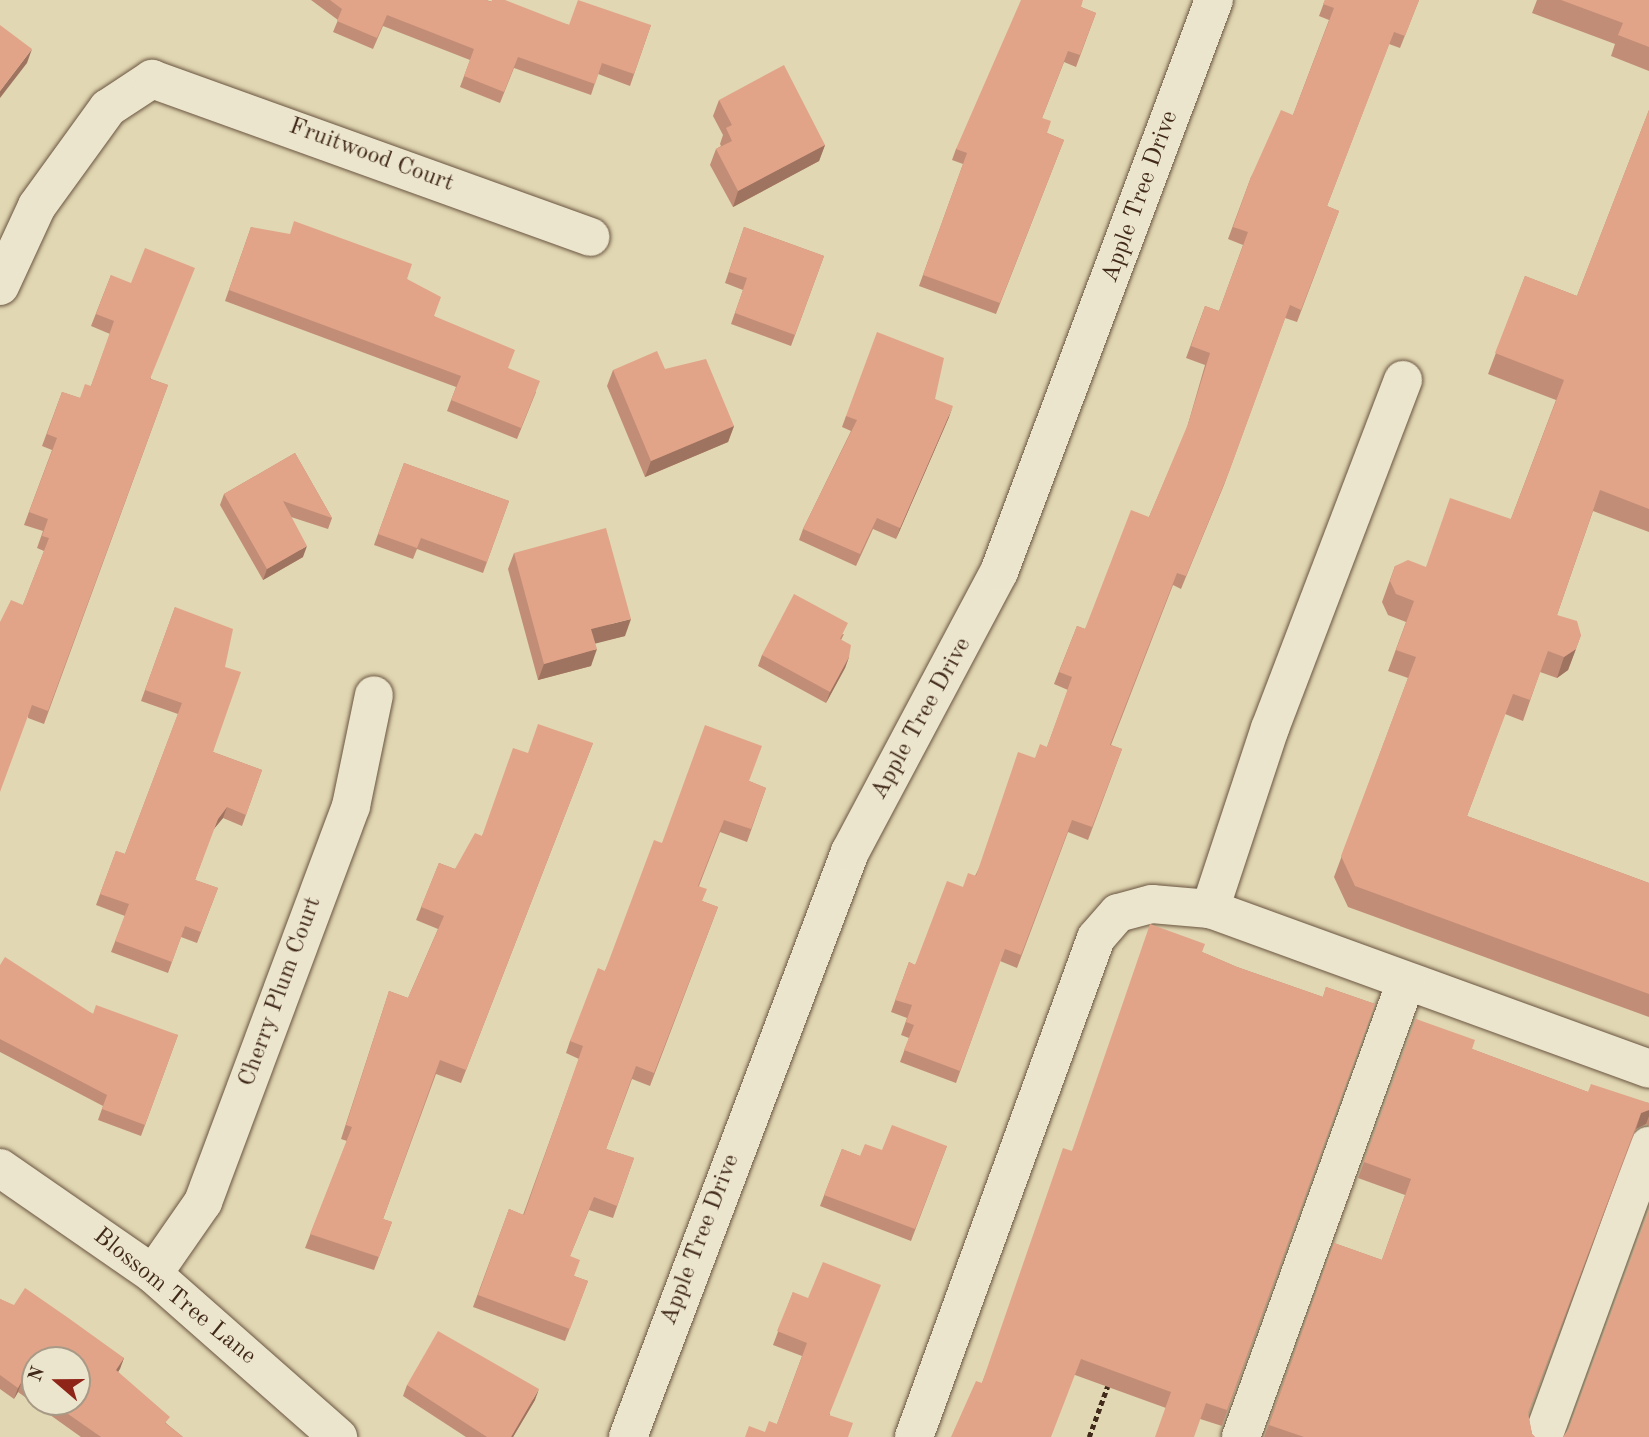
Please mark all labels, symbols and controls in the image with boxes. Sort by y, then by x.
street label: Apple Tree Drive [1097,107,1185,287]
street label: Fruitwood Court [285,113,457,199]
street label: Apple Tree Drive [866,633,978,805]
street label: Cherry Plum Court [233,893,329,1091]
street label: Apple Tree Drive [655,1150,747,1330]
street label: Blossom Tree Lane [87,1223,261,1371]
north arrow [21,1346,91,1416]
text: N [26,1364,49,1384]

